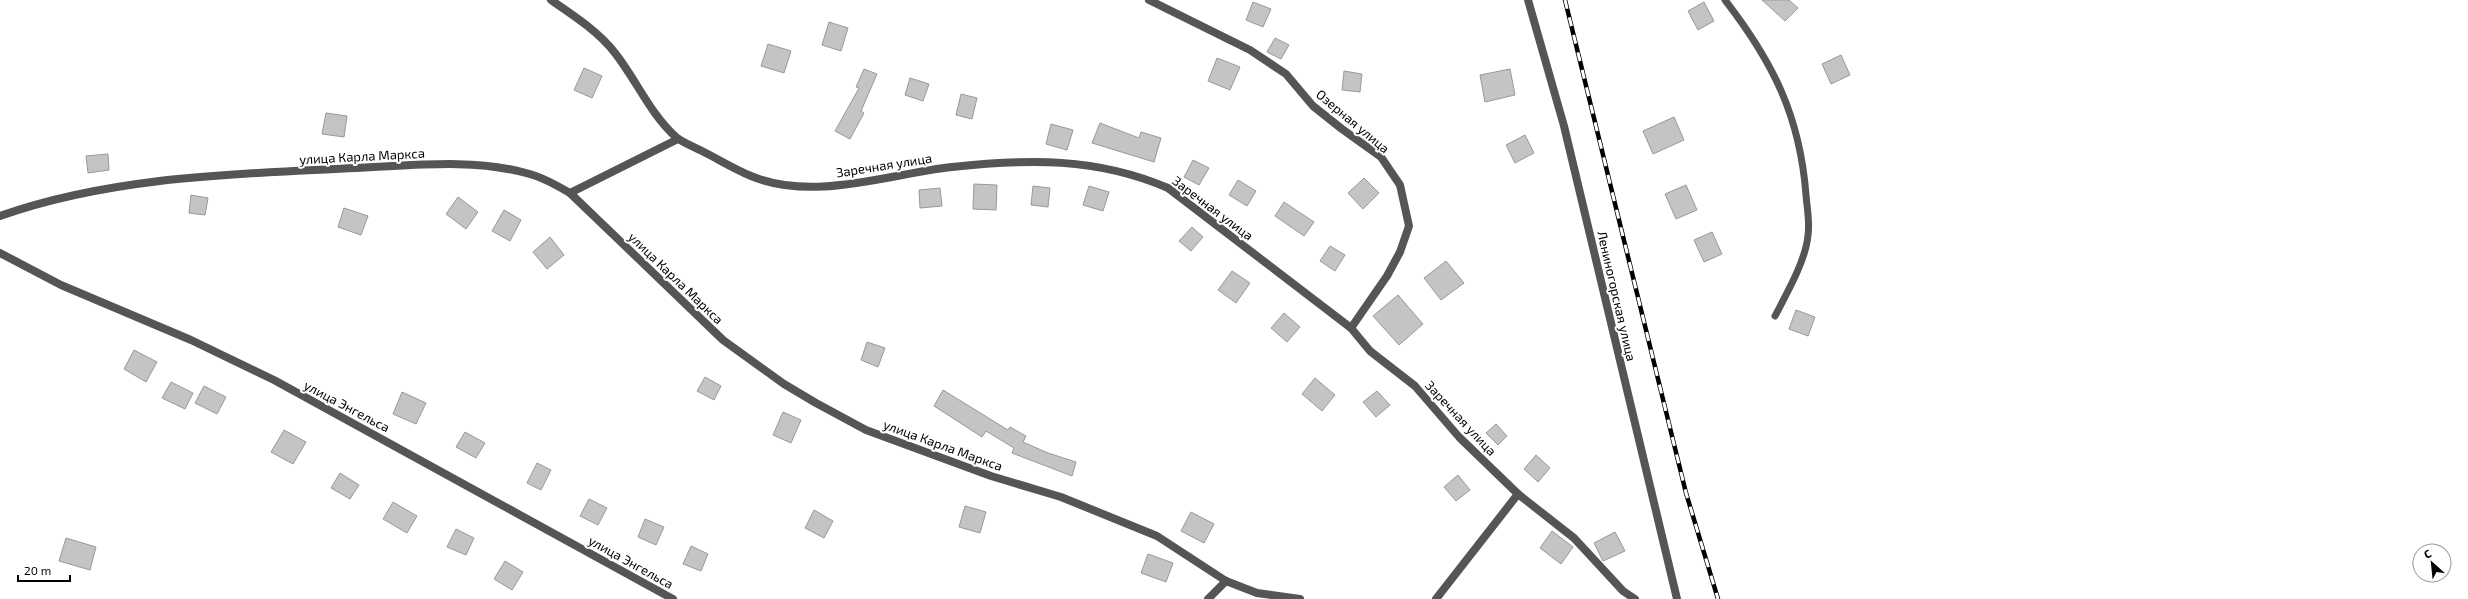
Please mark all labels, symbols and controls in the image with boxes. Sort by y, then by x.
street label: Озерная улица [1313,86,1393,156]
street label: улица Карла Маркса [299,145,425,167]
street label: Заречная улица [835,150,933,180]
street label: Заречная улица [1170,172,1256,244]
street label: улица Карла Маркса [625,229,727,327]
street label: Лениногорская улица [1594,229,1640,363]
street label: улица Энгельса [301,377,393,435]
street label: Заречная улица [1422,377,1500,459]
street label: улица Карла Маркса [881,416,1005,474]
street label: улица Энгельса [586,532,676,592]
north arrow [2412,543,2452,583]
text: С [2421,546,2434,561]
scale bar [18,557,70,583]
text: 20 m [24,563,51,577]

